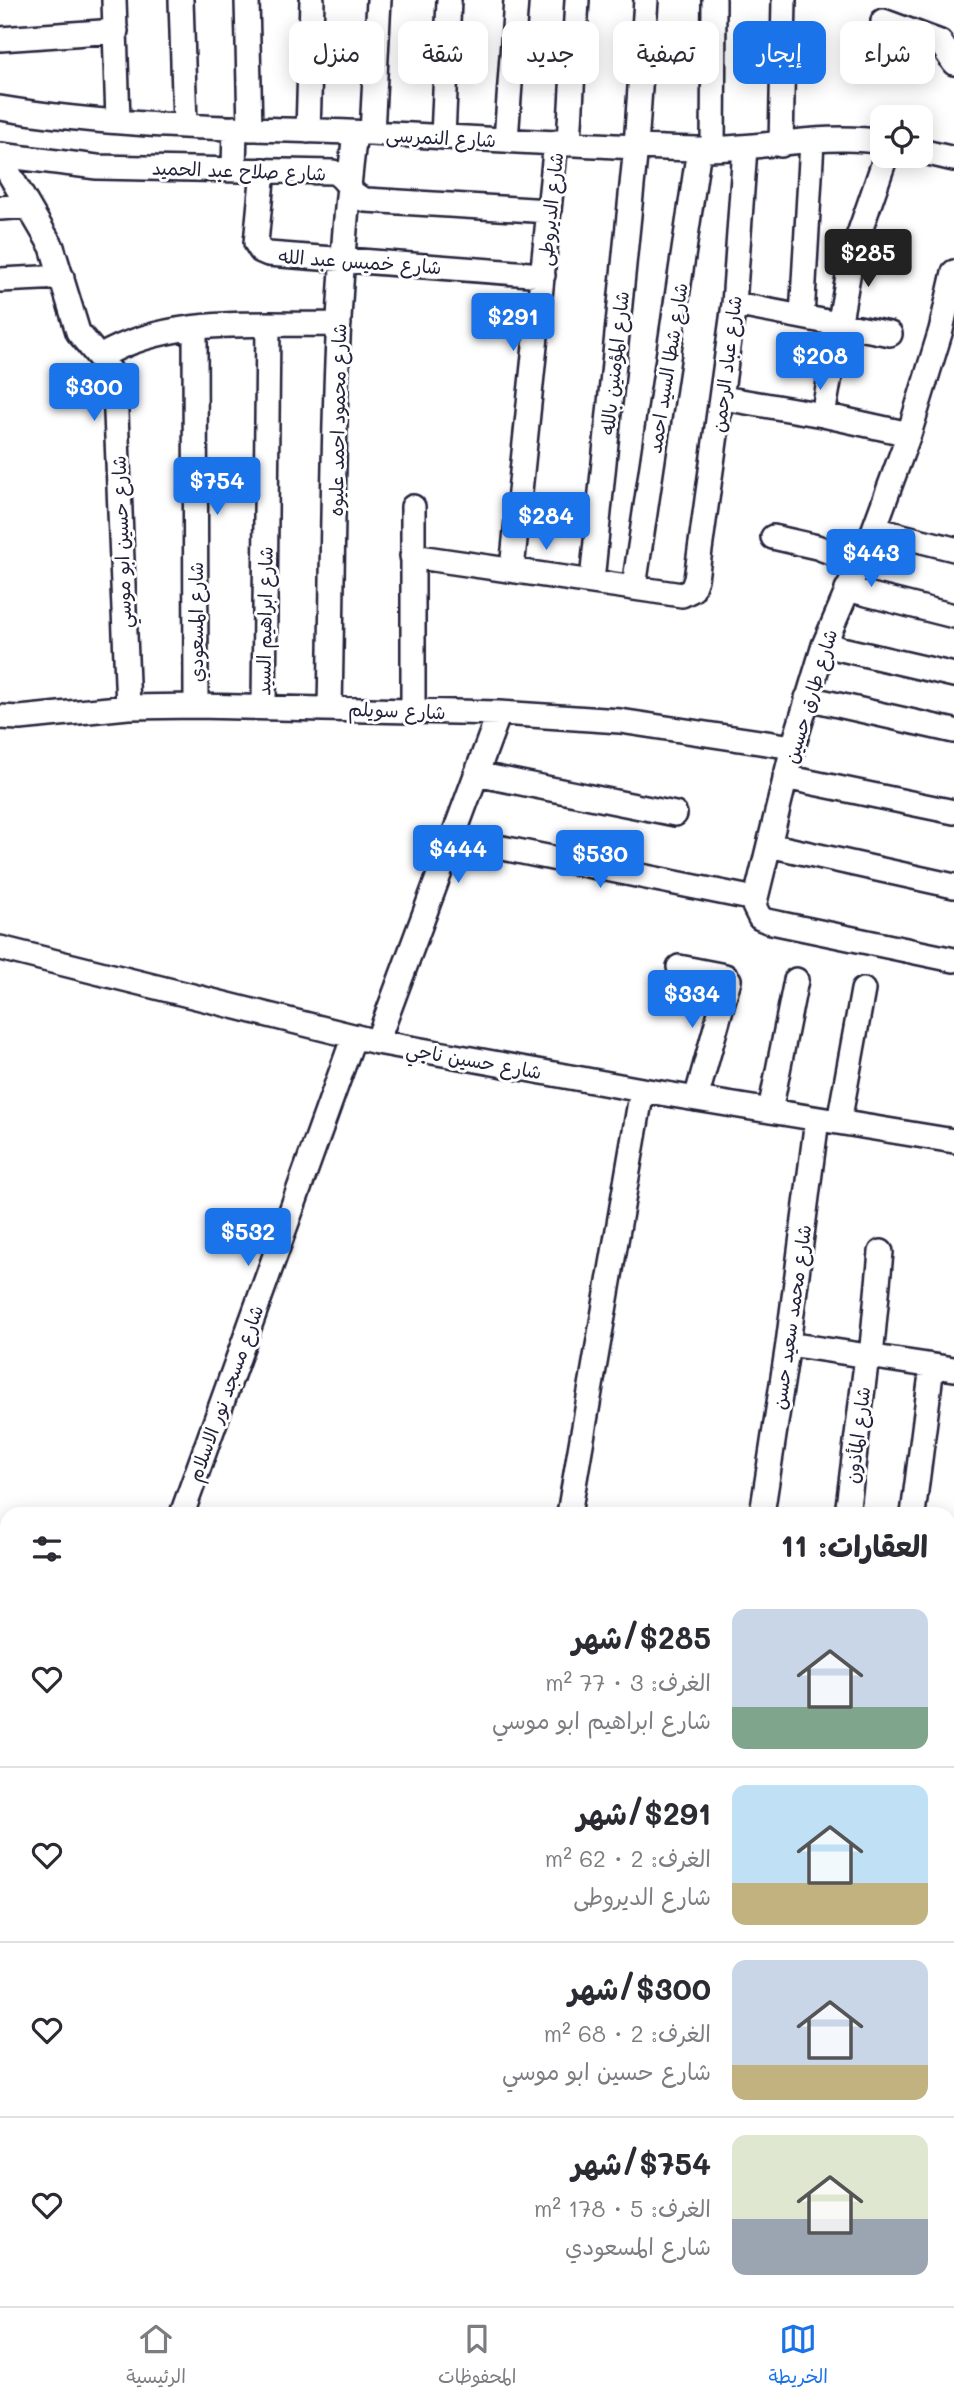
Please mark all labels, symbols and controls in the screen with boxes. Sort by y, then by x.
chip: منزل [289,21,384,84]
chip: شقة [398,21,488,84]
chip: جديد [502,21,599,84]
chip: تصفية [613,21,719,84]
chip: إيجار [733,21,826,84]
chip: شراء [840,21,935,84]
map controls [870,105,933,168]
button: locate [870,105,933,168]
street label: شارع النمرسى [385,122,497,154]
street label: شارع الديروطى [532,151,570,267]
street label: شارع صلاح عبد الحميد [151,154,327,188]
pin: $285 [827,230,909,289]
text: $285 [841,237,895,267]
street label: شارع خميس عبد الله [277,243,442,281]
street label: شارع شطا السيد احمد [641,281,695,455]
street label: شارع المؤمنين بالله [594,290,636,436]
pin: $291 [472,294,554,353]
street label: شارع عباد الرحمن [705,294,749,434]
text: $291 [487,301,539,331]
street label: شارع محمود احمد عليوه [323,323,353,517]
pin: $208 [779,332,861,392]
text: $208 [792,340,848,370]
pin: $300 [53,364,135,423]
text: $300 [65,371,123,401]
street label: شارع حسين ابو موسي [105,455,142,629]
pin: $754 [176,458,258,517]
text: $754 [189,465,245,495]
pin: $284 [505,492,587,552]
text: $284 [518,500,574,530]
pin: $443 [830,530,912,589]
text: $443 [842,537,900,567]
street label: شارع ابراهيم السيد [250,546,281,696]
street label: شارع المسعودي [183,562,211,682]
street label: شارع طارق حسين [778,626,844,767]
street label: شارع سويلم [348,696,446,727]
pin: $444 [417,826,499,885]
pin: $530 [559,830,641,890]
text: $444 [429,833,487,863]
text: $530 [572,838,628,868]
pin: $334 [651,970,733,1030]
text: $334 [664,978,720,1008]
street label: شارع حسين ناجي [403,1036,544,1089]
pin: $532 [207,1208,289,1268]
text: $532 [221,1216,275,1246]
street label: شارع محمد سعيد حسن [766,1223,818,1411]
street label: شارع مسجد نور الاسلام [181,1301,271,1486]
street label: شارع المأذون [839,1385,877,1485]
text: العقارات: 11 [781,1525,928,1565]
icon: filters [28,1530,66,1568]
text: $285/شهر [572,1617,711,1657]
icon: home [788,1637,872,1721]
icon: heart [28,1660,66,1698]
text: الغرف: 3 · 77 m² [545,1667,711,1697]
text: شارع ابراهيم ابو موسي [492,1705,711,1735]
text: $291/شهر [577,1793,711,1833]
icon: home [788,1813,872,1897]
icon: heart [28,1836,66,1874]
text: الغرف: 2 · 62 m² [545,1843,711,1873]
text: شارع الديروطى [573,1881,711,1911]
text: $300/شهر [568,1968,711,2008]
icon: home [788,1988,872,2072]
icon: heart [28,2011,66,2049]
text: الغرف: 2 · 68 m² [544,2018,711,2048]
text: شارع حسين ابو موسي [502,2056,711,2086]
text: $754/شهر [572,2143,711,2183]
icon: home [788,2163,872,2247]
icon: heart [28,2186,66,2224]
text: الغرف: 5 · 178 m² [534,2193,711,2223]
text: شارع المسعودي [565,2231,711,2261]
tab: الرئيسية [126,2320,186,2393]
tab: المحفوظات [438,2320,516,2393]
tab: الخريطة [769,2320,828,2393]

